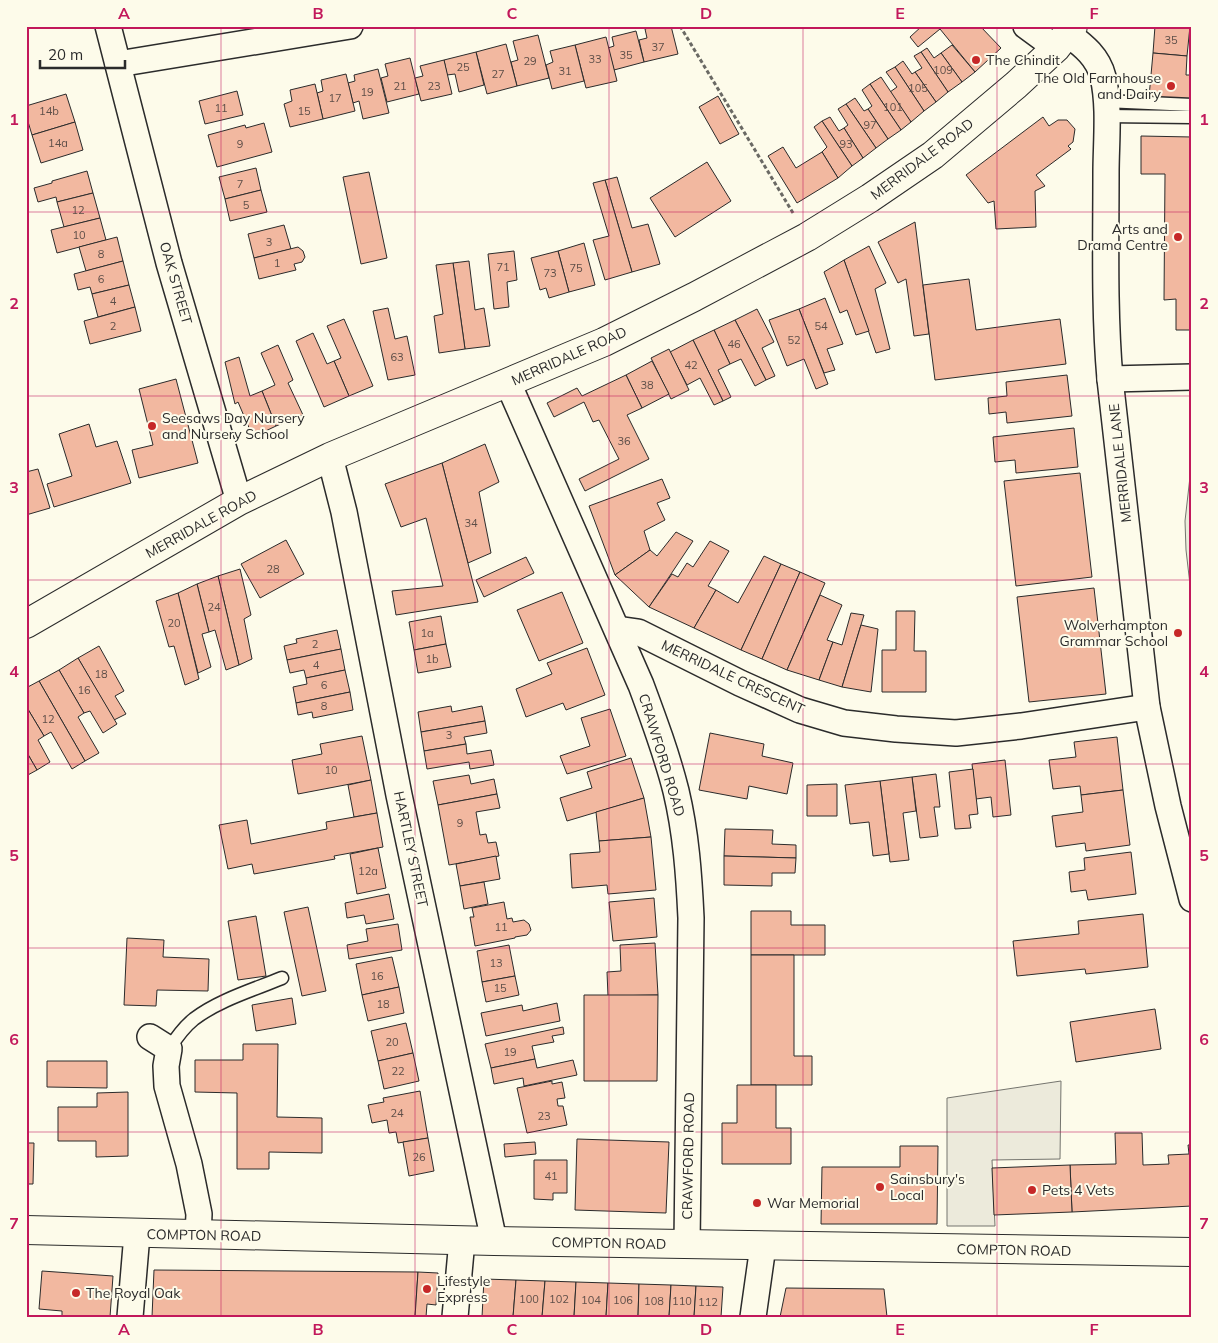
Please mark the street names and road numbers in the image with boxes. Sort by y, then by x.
street label: MERRIDALE ROAD [867,114,977,204]
street label: OAK STREET [156,240,196,327]
street label: MERRIDALE ROAD [509,322,629,390]
street label: MERRIDALE LANE [1105,403,1135,523]
street label: MERRIDALE ROAD [142,486,260,562]
street label: MERRIDALE CRESCENT [658,636,808,718]
street label: CRAWFORD ROAD [635,691,689,819]
street label: HARTLEY STREET [390,789,432,909]
street label: CRAWFORD ROAD [678,1092,698,1220]
street label: COMPTON ROAD [146,1225,262,1245]
street label: COMPTON ROAD [551,1233,667,1253]
street label: COMPTON ROAD [956,1240,1072,1260]

